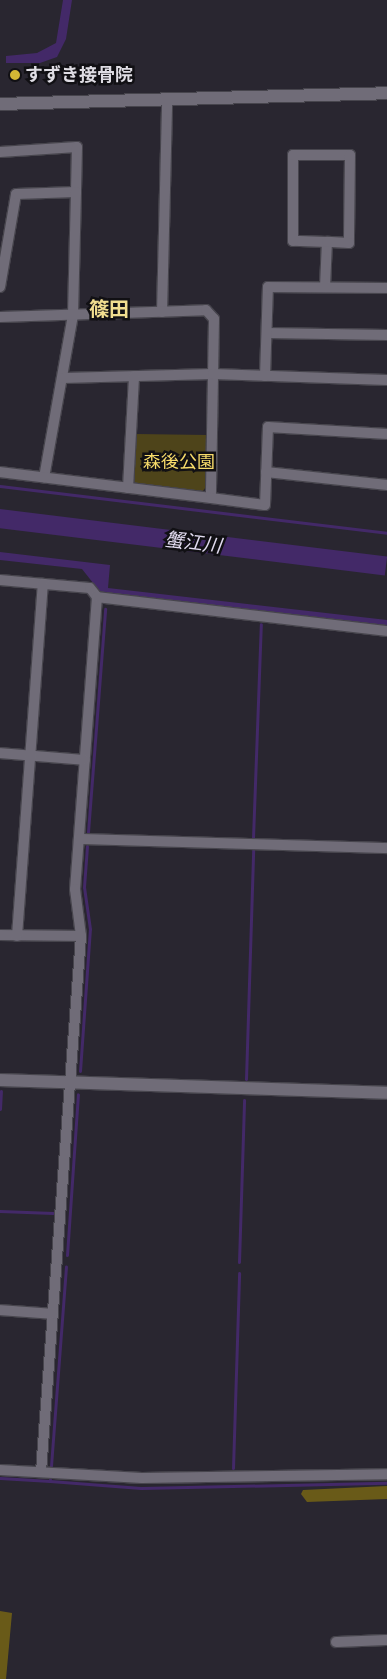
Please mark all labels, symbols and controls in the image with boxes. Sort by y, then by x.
place label: すずき接骨院 [25,64,133,86]
marker: すずき接骨院 [9,69,21,81]
district label: 篠田 [89,297,129,321]
park label: 森後公園 [143,451,215,473]
water label: 蟹江川 [163,528,223,558]

